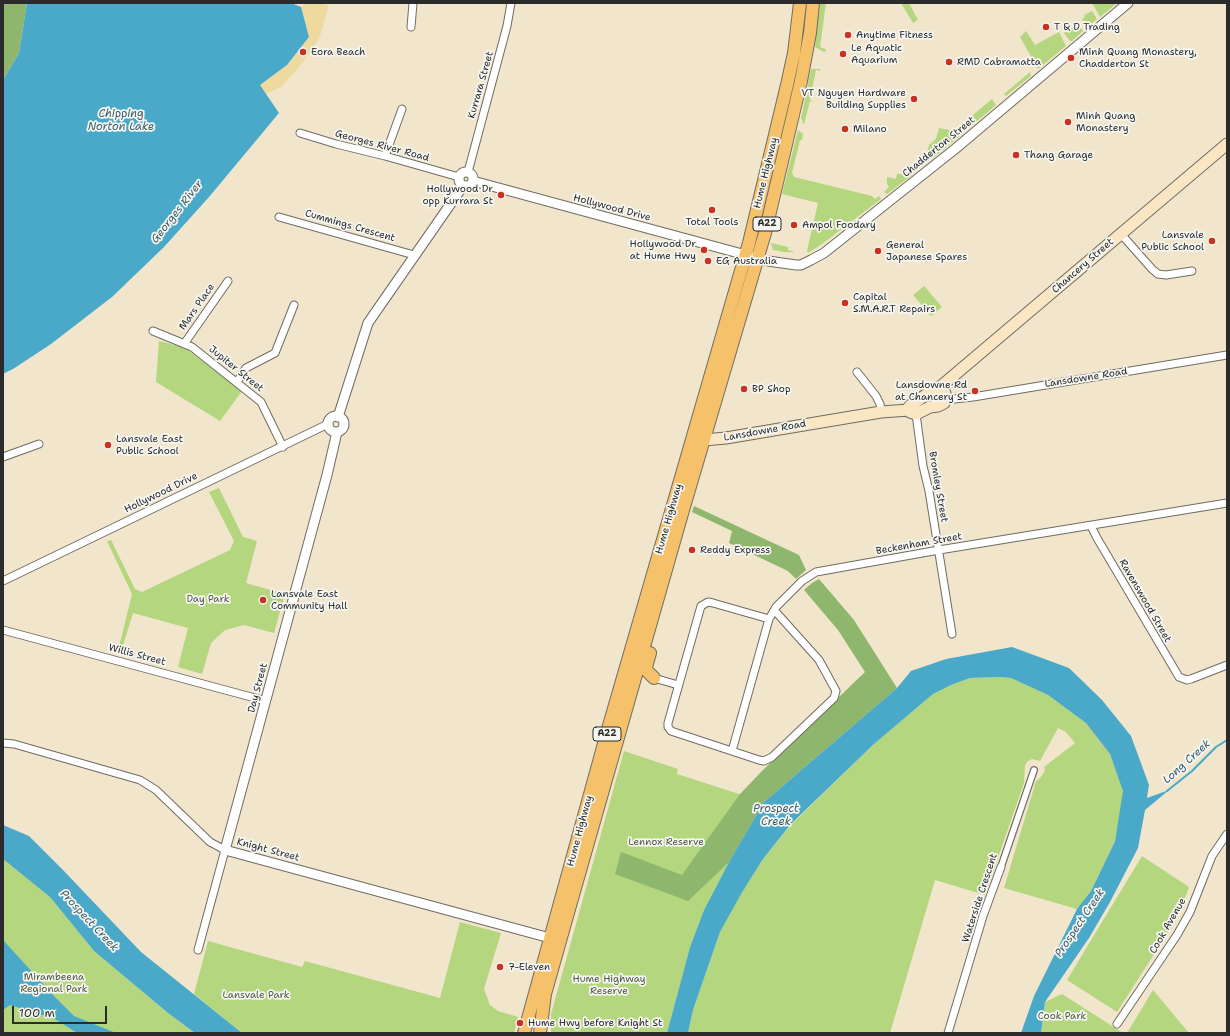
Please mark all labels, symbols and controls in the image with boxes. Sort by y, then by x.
place label: T & D Trading [1054,21,1120,33]
marker: T & D Trading [1041,22,1051,32]
place label: Anytime Fitness [856,29,933,41]
marker: Anytime Fitness [843,30,853,40]
place label: Le Aquatic Aquarium [851,42,902,66]
place label: Eora Beach [311,46,365,58]
place label: Minh Quang Monastery, Chadderton St [1079,46,1197,70]
marker: Eora Beach [298,47,308,57]
marker: Le Aquatic Aquarium [838,49,848,59]
street label: Kurrara Street [466,50,496,120]
marker: Minh Quang Monastery, Chadderton St [1066,53,1076,63]
place label: RMD Cabramatta [957,56,1041,68]
marker: RMD Cabramatta [944,57,954,67]
place label: VT Nguyen Hardware Building Supplies [801,87,906,110]
marker: VT Nguyen Hardware Building Supplies [909,94,919,104]
water label: Chipping Norton Lake [88,107,154,133]
place label: Minh Quang Monastery [1076,110,1135,134]
street label: Chadderton Street [900,114,978,180]
marker: Minh Quang Monastery [1063,117,1073,127]
place label: Milano [853,123,887,135]
marker: Milano [840,124,850,134]
street label: Georges River Road [334,128,430,164]
street label: Hume Highway [751,136,781,210]
place label: Thang Garage [1024,149,1093,161]
marker: Thang Garage [1011,150,1021,160]
water label: Georges River [148,178,206,246]
place label: Hollywood Dr opp Kurrara St [422,183,493,206]
marker: Hollywood Dr opp Kurrara St [496,190,506,200]
street label: Hollywood Drive [572,192,652,224]
marker: Total Tools [707,205,717,215]
street label: Cummings Crescent [304,207,396,245]
place label: Total Tools [686,216,738,228]
road number: A22 [753,217,781,231]
place label: Ampol Foodary [802,219,876,231]
marker: Ampol Foodary [789,220,799,230]
place label: Lansvale Public School [1141,229,1204,252]
street label: Chancery Street [1050,236,1116,296]
marker: Lansvale Public School [1207,236,1217,246]
place label: Hollywood Dr at Hume Hwy [630,238,696,262]
place label: General Japanese Spares [886,239,967,262]
marker: Hollywood Dr at Hume Hwy [699,245,709,255]
marker: General Japanese Spares [873,246,883,256]
place label: EG Australia [716,255,777,267]
marker: EG Australia [703,256,713,266]
street label: Mars Place [177,282,217,332]
place label: Capital S.M.A.R.T Repairs [853,291,935,314]
marker: Capital S.M.A.R.T Repairs [840,298,850,308]
street label: Jupiter Street [206,343,266,395]
street label: Lansdowne Road [1044,366,1128,390]
place label: Lansdowne Rd at Chancery St [895,379,967,402]
place label: BP Shop [752,383,791,395]
marker: BP Shop [739,384,749,394]
marker: Lansdowne Rd at Chancery St [970,386,980,396]
street label: Lansdowne Road [723,418,807,444]
place label: Lansvale East Public School [116,433,183,456]
marker: Lansvale East Public School [103,440,113,450]
street label: Bromley Street [926,451,950,523]
street label: Hollywood Drive [123,470,199,516]
street label: Hume Highway [653,482,685,556]
street label: Beckenham Street [875,531,963,557]
place label: Reddy Express [700,544,770,556]
marker: Reddy Express [687,545,697,555]
street label: Ravenswood Street [1116,557,1174,645]
place label: Lansvale East Community Hall [271,588,347,612]
park label: Day Park [186,593,230,605]
marker: Lansvale East Community Hall [258,595,268,605]
street label: Willis Street [107,642,167,668]
street label: Day Street [246,662,270,714]
road number: A22 [593,727,621,741]
water label: Long Creek [1160,737,1214,787]
street label: Hume Highway [565,794,595,868]
water label: Prospect Creek [753,802,799,828]
street label: Knight Street [235,836,301,864]
park label: Lennox Reserve [628,836,704,848]
street label: Waterside Crescent [960,852,1000,944]
water label: Prospect Creek [1052,886,1108,960]
water label: Prospect Creek [57,887,121,955]
street label: Cook Avenue [1147,896,1189,956]
place label: 7-Eleven [508,961,550,973]
marker: 7-Eleven [495,962,505,972]
park label: Mirambeena Regional Park [20,971,88,994]
park label: Hume Highway Reserve [573,973,645,996]
park label: Lansvale Park [222,989,290,1001]
scale bar [14,998,109,1024]
text: 100 m [19,1005,55,1021]
park label: Cook Park [1038,1010,1086,1022]
place label: Hume Hwy before Knight St [528,1017,662,1029]
marker: Hume Hwy before Knight St [515,1018,525,1028]

